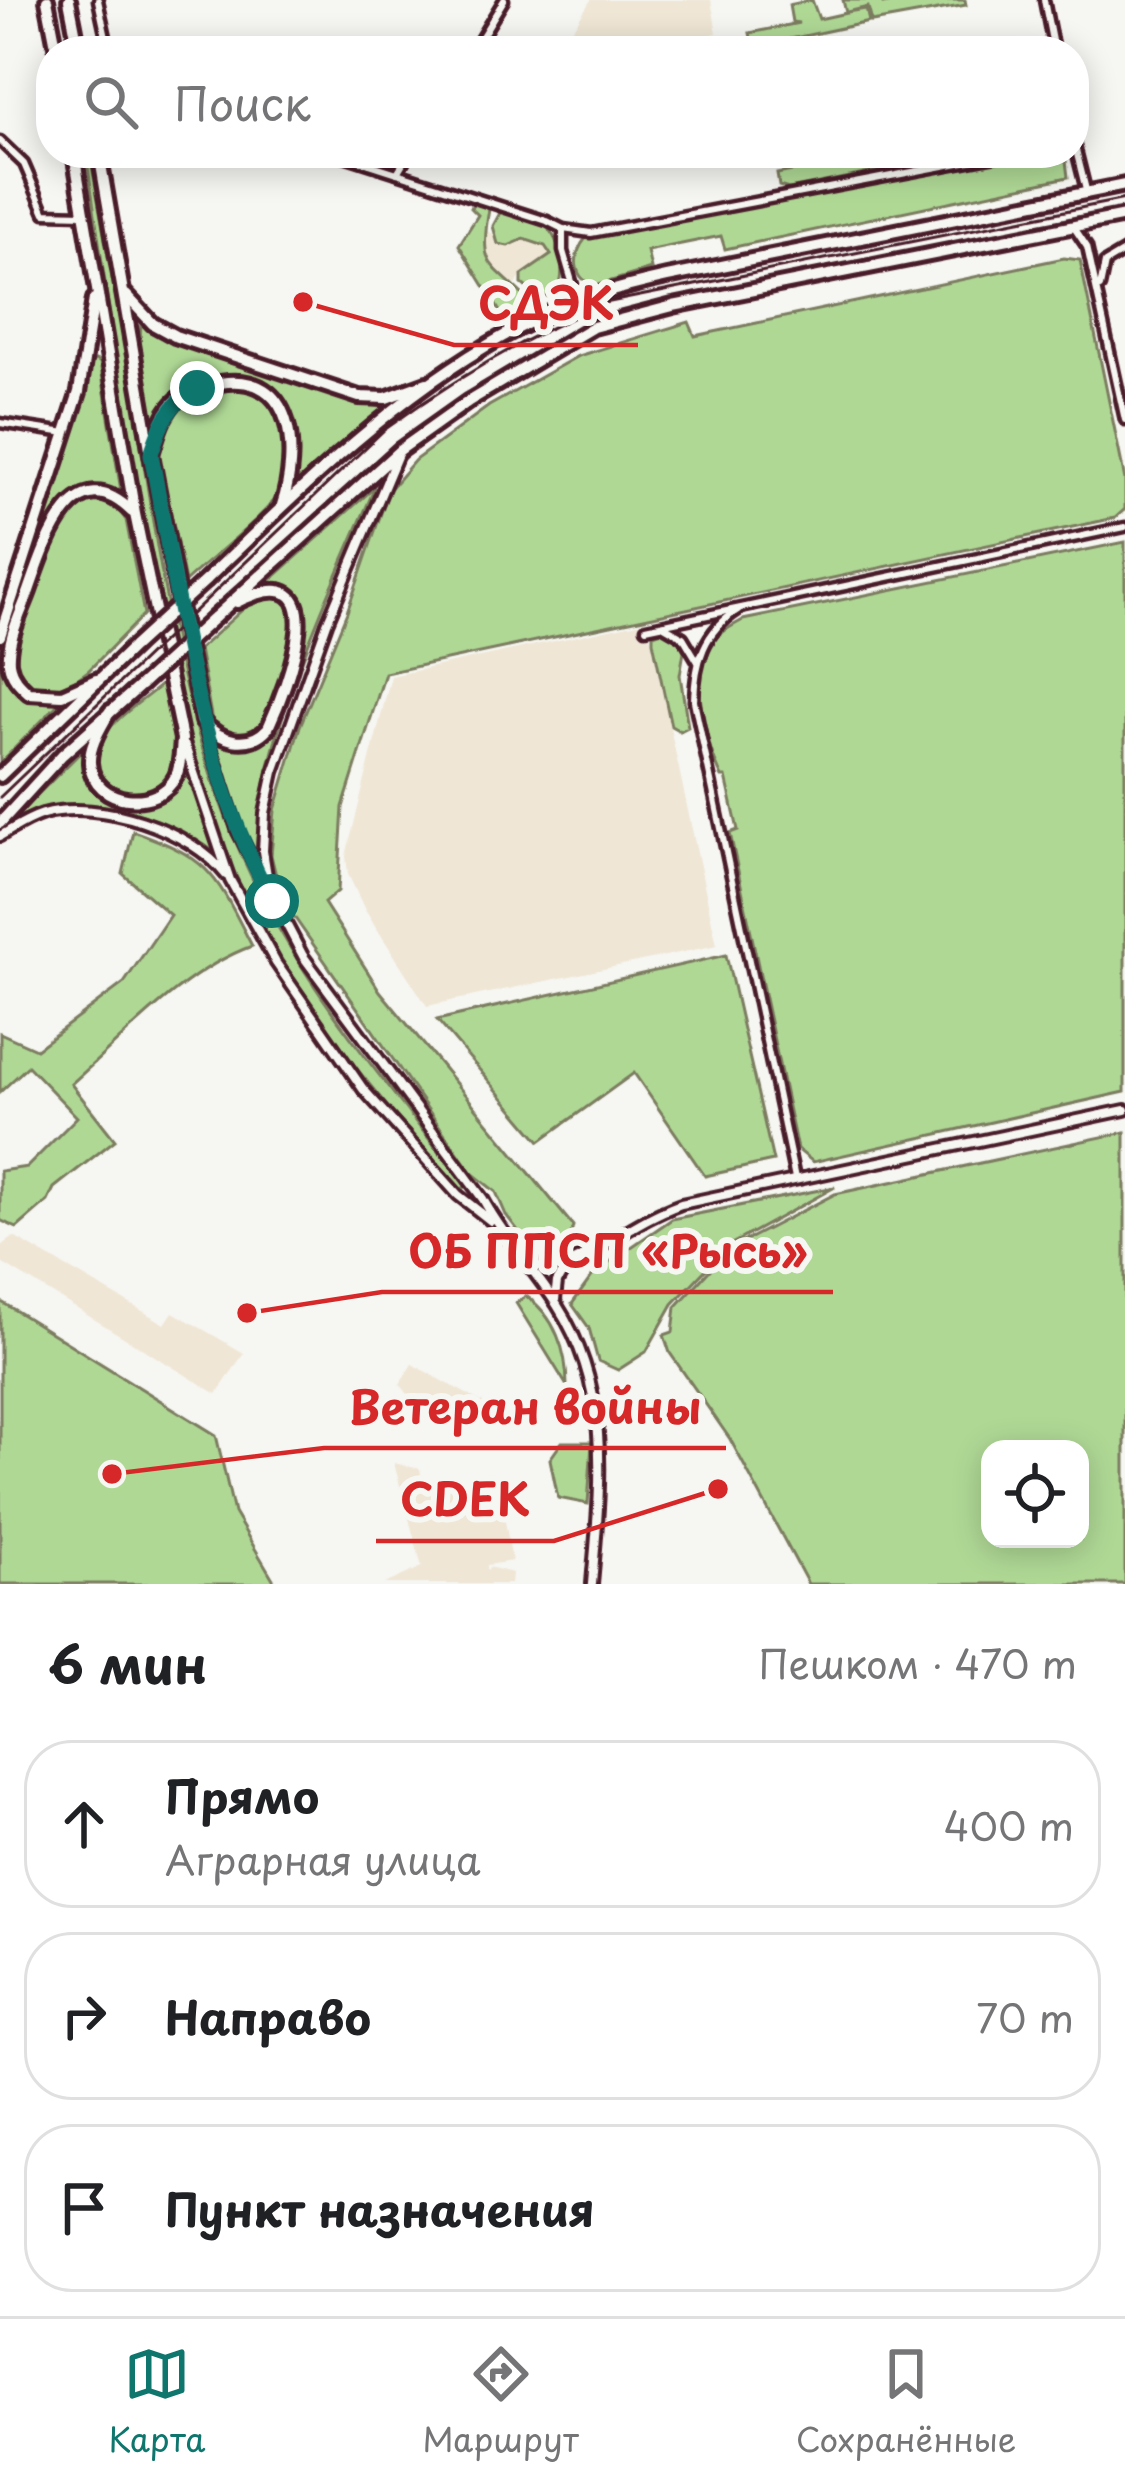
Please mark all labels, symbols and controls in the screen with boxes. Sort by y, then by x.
search box [36,36,1089,168]
text: Поиск [174,68,311,136]
icon: search [78,69,144,135]
callout: СДЭК [454,264,638,345]
text: СДЭК [478,267,614,335]
route end [170,361,224,415]
route start [245,874,299,928]
callout: ОБ ППСП «Рысь» [382,1211,833,1292]
text: ОБ ППСП «Рысь» [408,1215,808,1283]
callout: Ветеран войны [324,1367,726,1448]
text: Ветеран войны [349,1371,701,1439]
map controls [981,1440,1089,1548]
button: locate [981,1440,1089,1548]
callout: CDEK [376,1460,554,1541]
text: CDEK [400,1463,530,1531]
text: 6 мин [48,1624,207,1701]
text: Пешком · 470 m [758,1633,1077,1692]
text: Прямо [165,1761,319,1829]
icon: ahead [51,1791,117,1857]
text: 400 m [944,1795,1074,1854]
text: Аграрная улица [165,1829,481,1888]
text: Направо [165,1982,371,2050]
icon: right [51,1983,117,2049]
text: 70 m [976,1987,1074,2046]
text: Пункт назначения [165,2174,595,2242]
icon: arrive [51,2175,117,2241]
tab: Карта [109,2341,205,2463]
tab: Маршрут [423,2341,579,2463]
tab: Сохранённые [796,2341,1016,2463]

